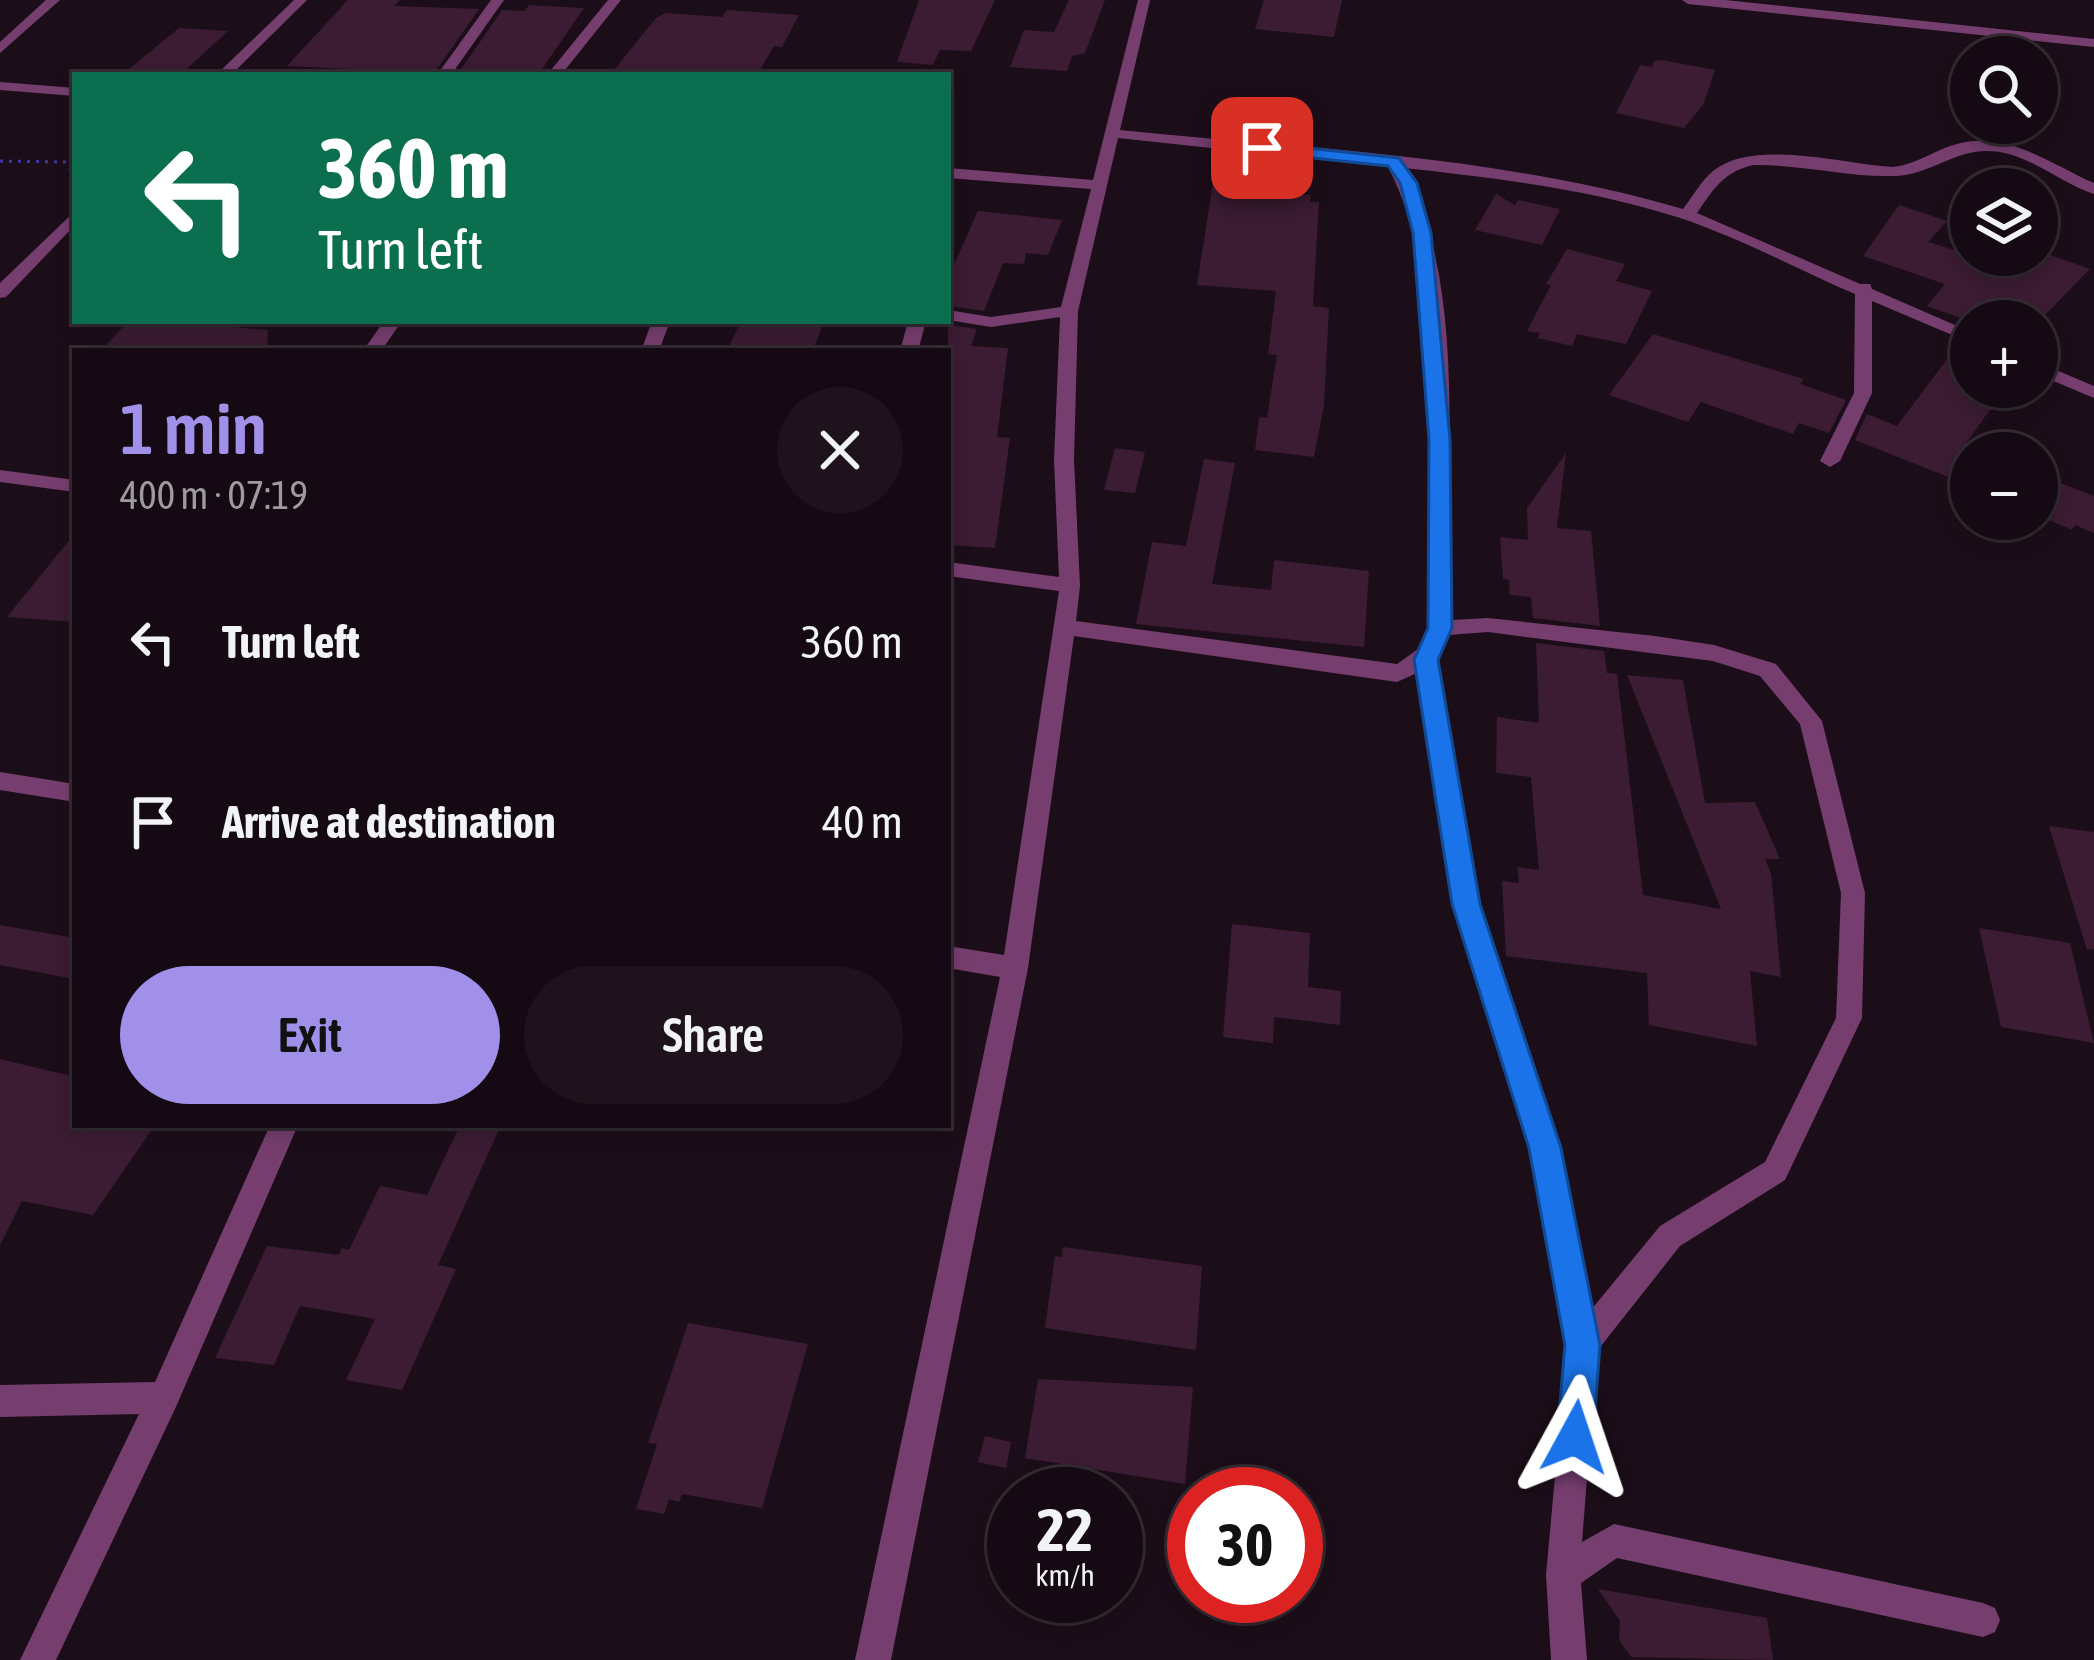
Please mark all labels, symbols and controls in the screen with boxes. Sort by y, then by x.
map controls [1950,36,2058,540]
button: search [1950,36,2058,144]
pin [1211,97,1313,199]
icon: arrive [1229,115,1295,181]
icon: left [120,120,276,276]
text: 360 m [318,120,508,216]
button: layers [1950,168,2058,276]
text: Turn left [318,219,483,280]
button: + [1950,300,2058,408]
text: 1 min [120,387,267,469]
button: close [777,387,903,513]
button: − [1950,432,2058,540]
text: 400 m · 07:19 [120,473,308,517]
icon: left [120,609,186,675]
text: Turn left [222,616,360,668]
text: 360 m [801,616,903,668]
icon: arrive [120,789,186,855]
text: Arrive at destination [222,796,556,848]
text: 40 m [822,796,903,848]
button: Exit [120,966,500,1104]
button: Share [524,966,903,1104]
position arrow [1512,1374,1638,1500]
speed limit sign: 30 [1167,1467,1323,1623]
text: 22 [1037,1495,1093,1564]
text: km/h [1035,1558,1095,1592]

